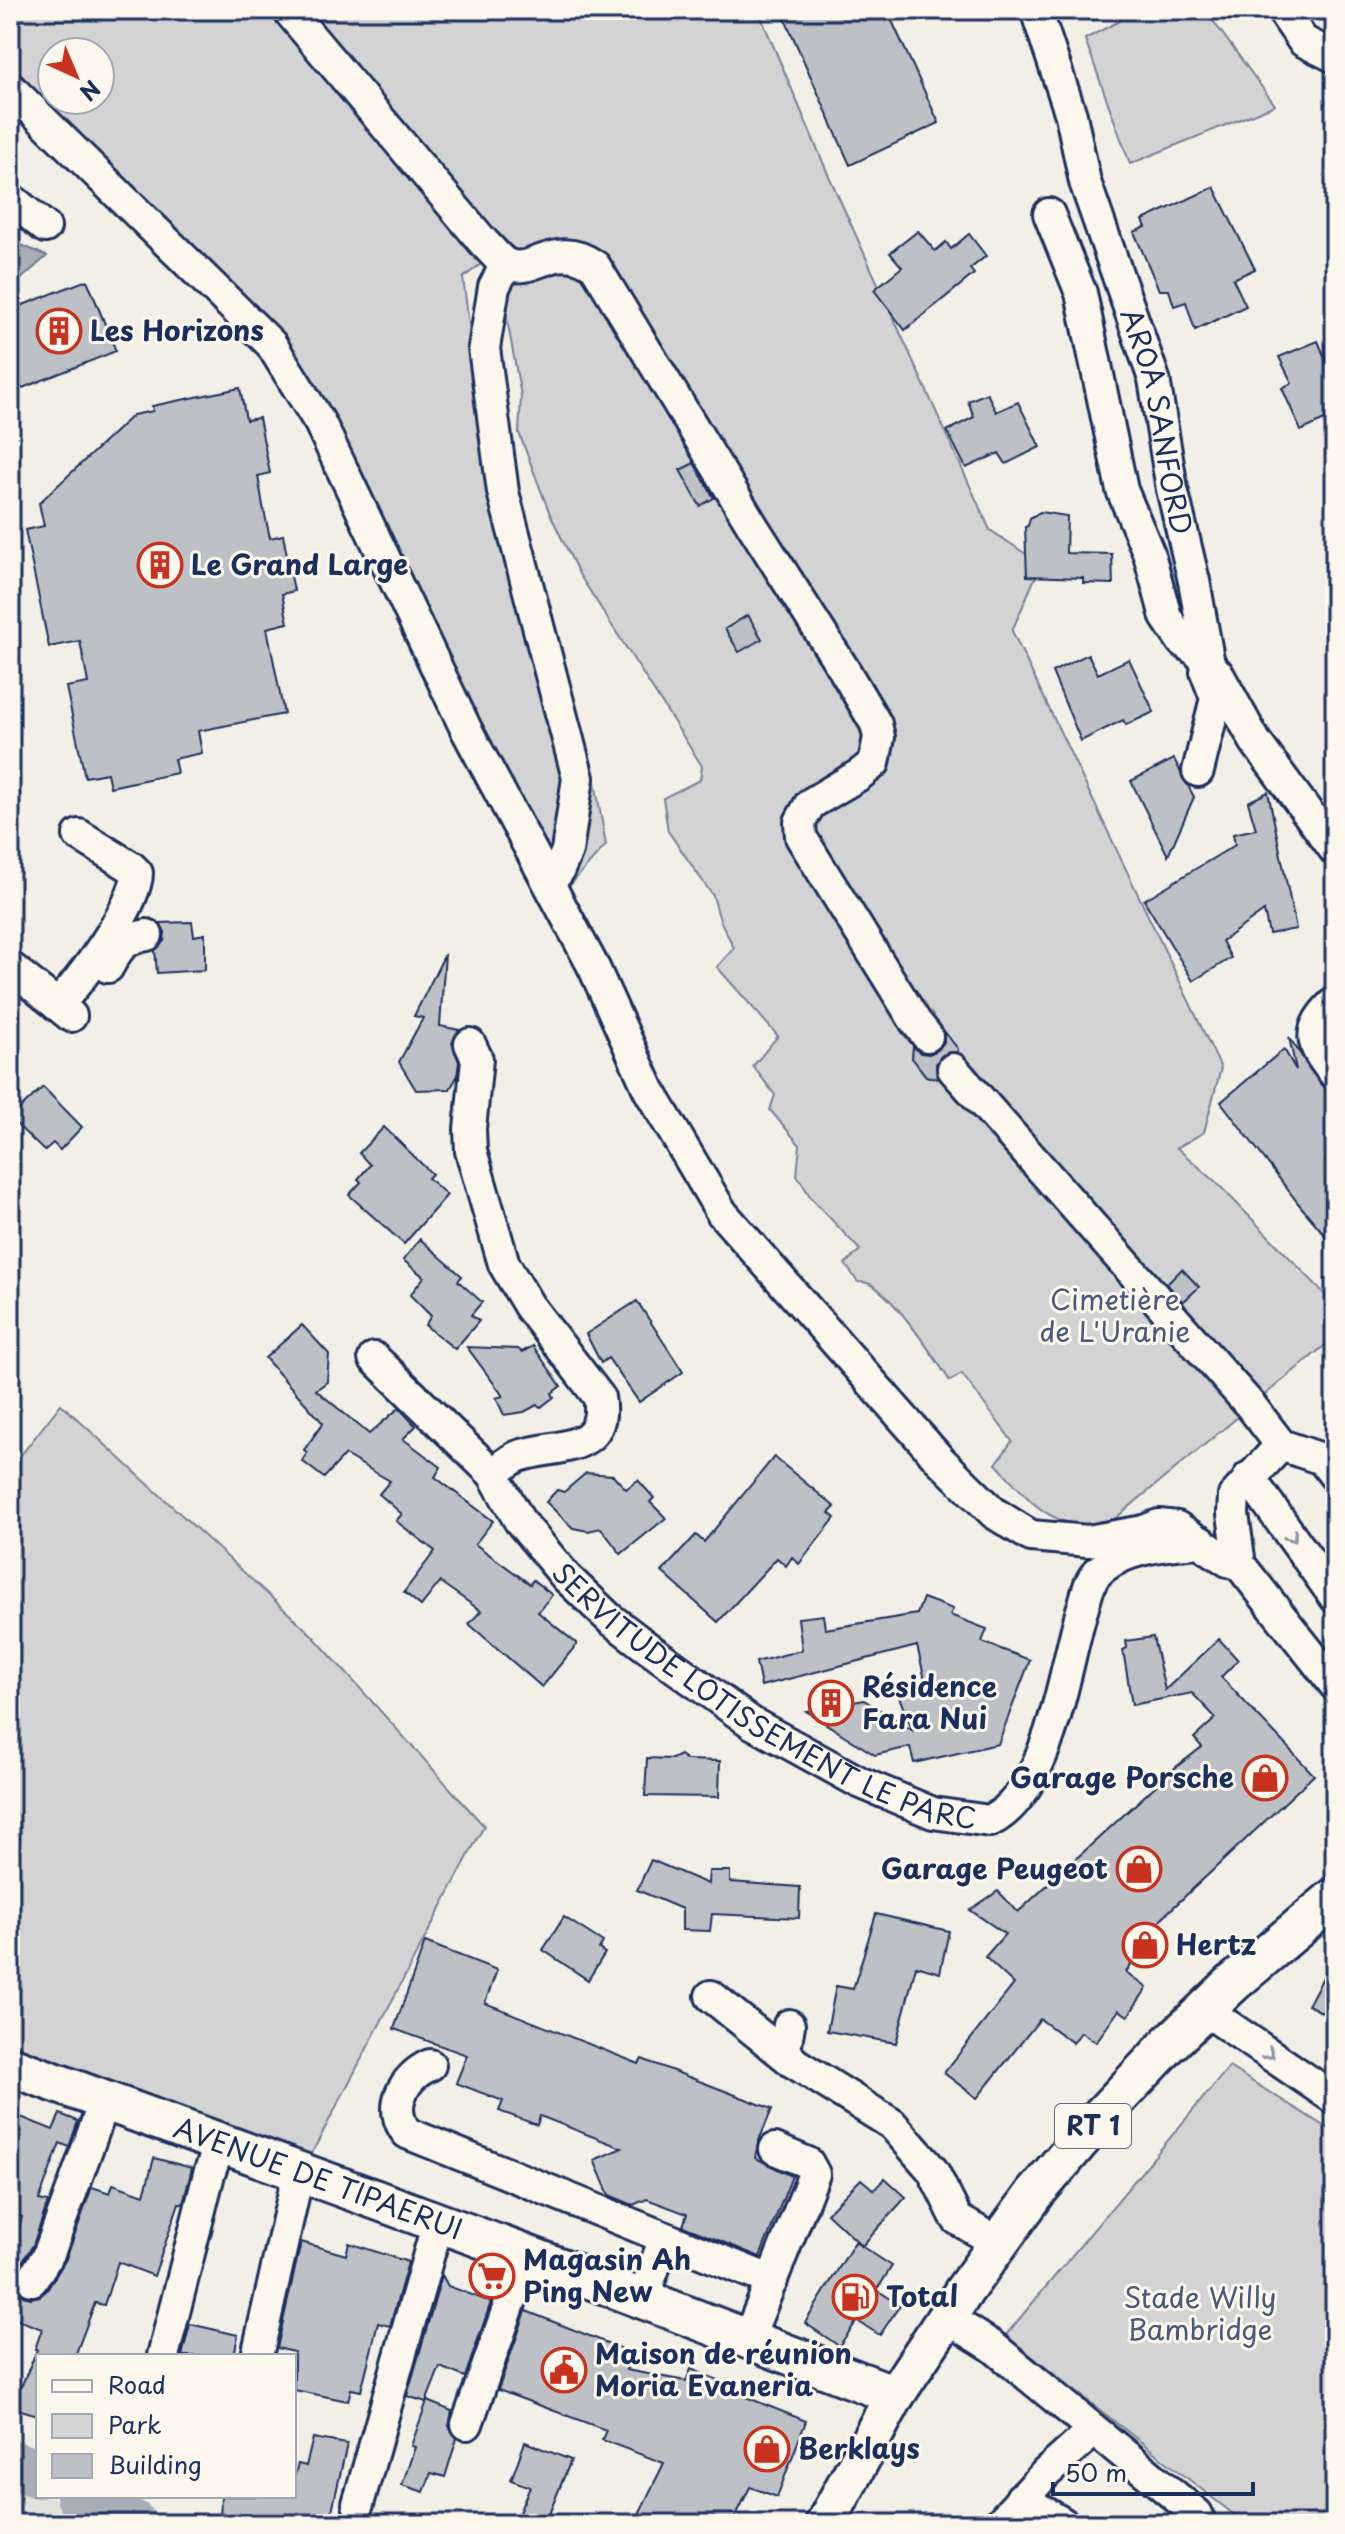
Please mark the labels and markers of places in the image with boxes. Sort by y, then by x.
building icon: Les Horizons [35,307,83,355]
place label: Les Horizons [90,308,264,351]
building icon: Le Grand Large [136,541,184,589]
place label: Le Grand Large [191,542,408,585]
place label: Résidence Fara Nui [862,1664,997,1739]
building icon: Résidence Fara Nui [807,1679,855,1727]
shop icon: Garage Porsche [1241,1754,1289,1802]
place label: Garage Porsche [1010,1755,1234,1798]
shop icon: Garage Peugeot [1115,1845,1163,1893]
place label: Garage Peugeot [881,1846,1108,1889]
shop icon: Hertz [1121,1921,1169,1969]
place label: Hertz [1176,1922,1256,1965]
place label: Magasin Ah Ping New [523,2237,691,2312]
supermarket icon: Magasin Ah Ping New [468,2252,516,2300]
fuel station icon: Total [831,2273,879,2321]
place label: Total [886,2274,958,2317]
place label: Maison de réunion Moria Evaneria [595,2331,852,2406]
public building icon: Maison de réunion Moria Evaneria [540,2346,588,2394]
shop icon: Berklays [743,2425,791,2473]
place label: Berklays [798,2426,920,2469]

